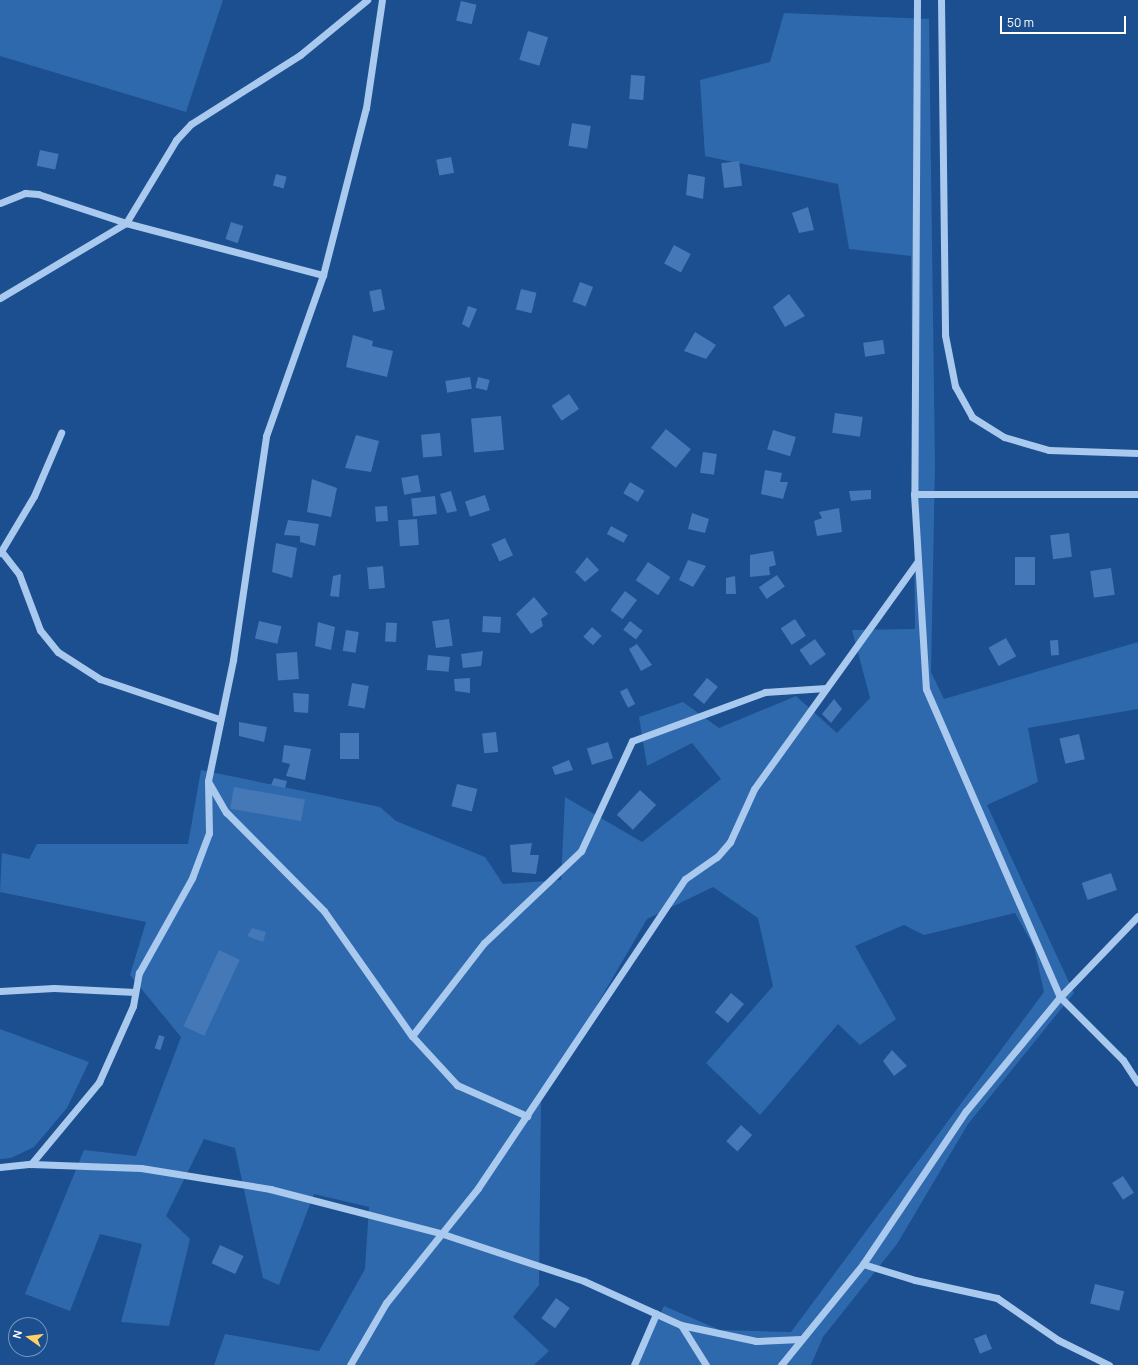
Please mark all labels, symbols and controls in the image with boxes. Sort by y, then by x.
scale bar [1002,8,1128,34]
text: 50 m [1007,14,1034,31]
north arrow [8,1317,48,1357]
text: N [9,1329,25,1340]

